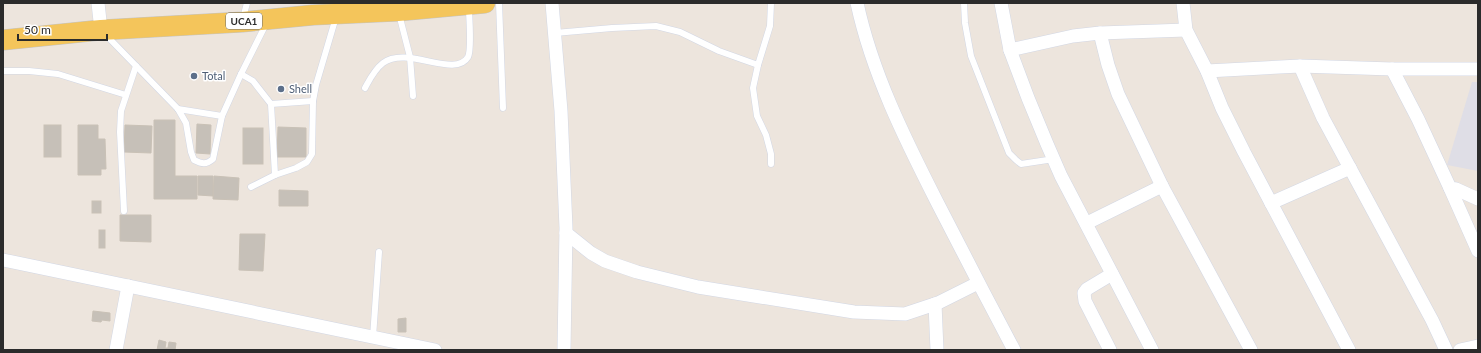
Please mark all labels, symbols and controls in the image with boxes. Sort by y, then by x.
road number: UCA1 [226,13,262,29]
scale bar [18,16,107,42]
text: 50 m [24,22,51,37]
place label: Total [202,69,225,82]
marker: Total [189,71,199,81]
place label: Shell [289,82,312,95]
marker: Shell [276,84,286,94]

